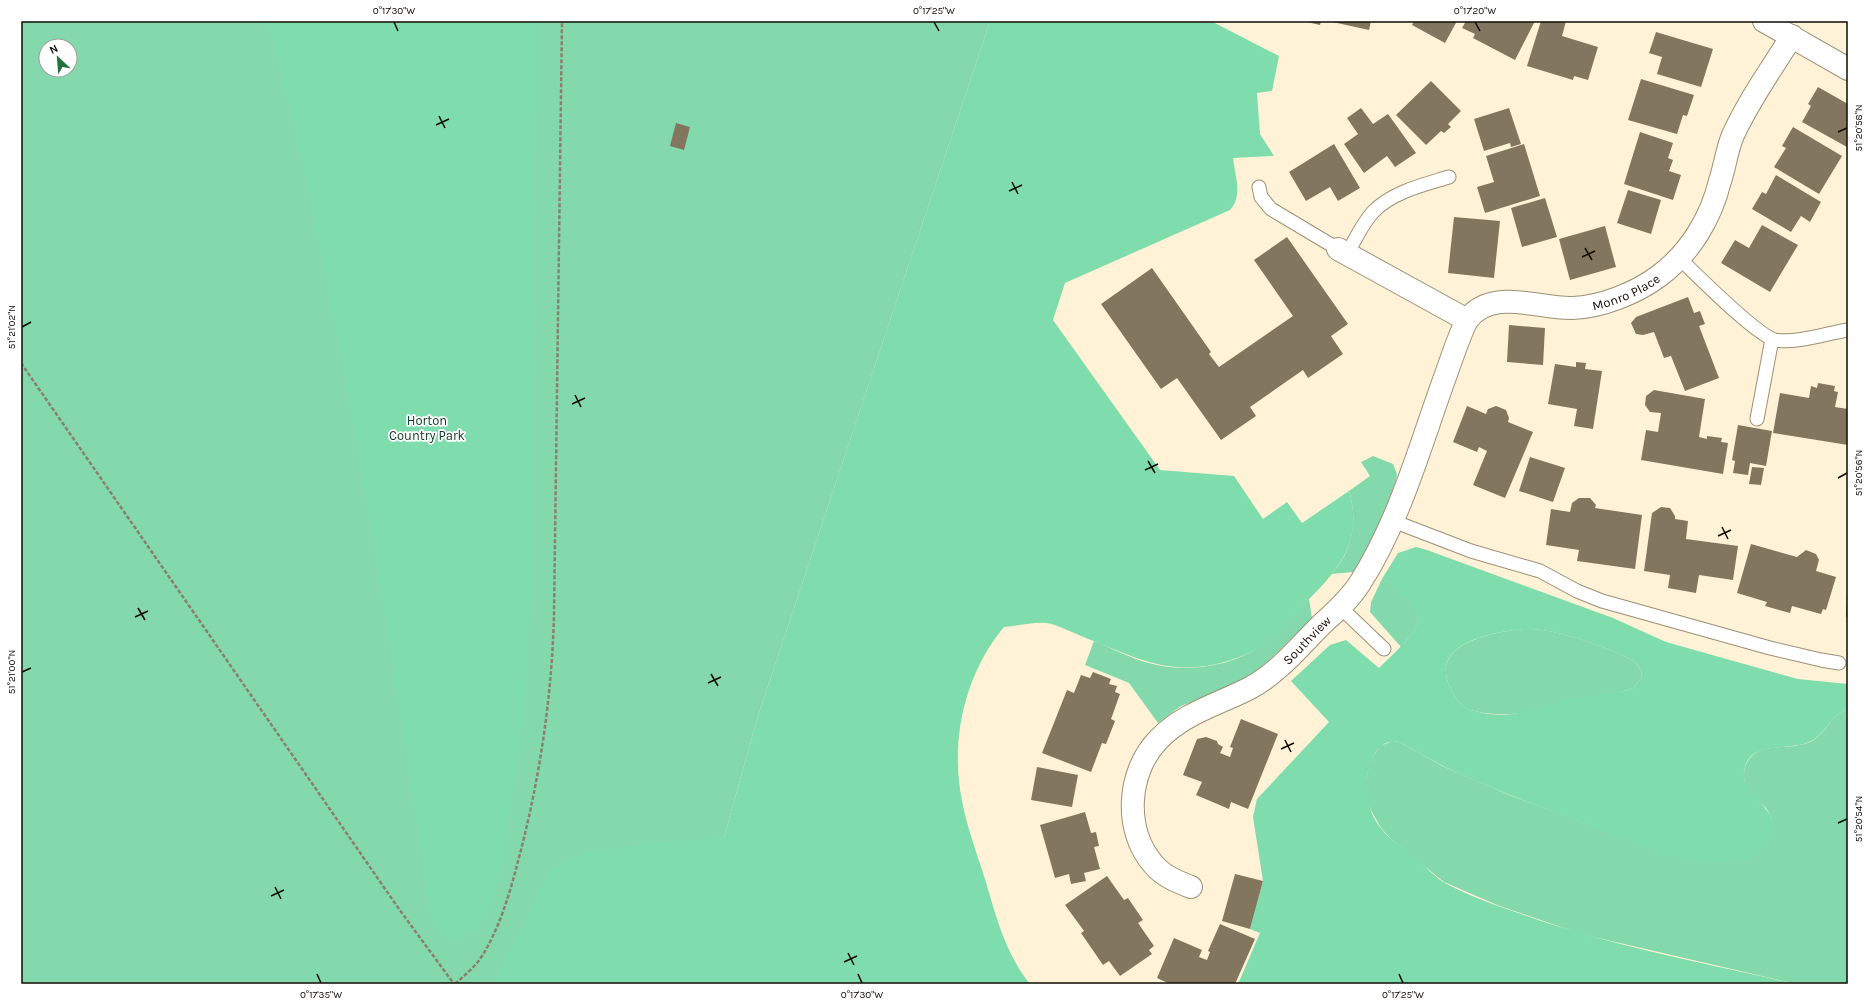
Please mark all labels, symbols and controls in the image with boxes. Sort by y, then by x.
text: 0°17'30"W [373,5,415,17]
text: 0°17'25"W [913,5,955,17]
text: 0°17'20"W [1454,5,1496,17]
north arrow [38,38,78,78]
text: N [47,42,60,57]
text: 51°20'58"N [1853,104,1865,152]
street label: Monro Place [1591,270,1663,313]
text: 51°21'02"N [6,305,18,349]
park label: Horton Country Park [389,413,465,443]
text: 51°20'56"N [1853,450,1865,496]
street label: Southview [1280,612,1334,667]
text: 51°21'00"N [6,650,18,694]
text: 51°20'54"N [1853,796,1865,842]
text: 0°17'35"W [300,989,342,1001]
text: 0°17'30"W [841,989,883,1001]
text: 0°17'25"W [1382,989,1424,1001]

